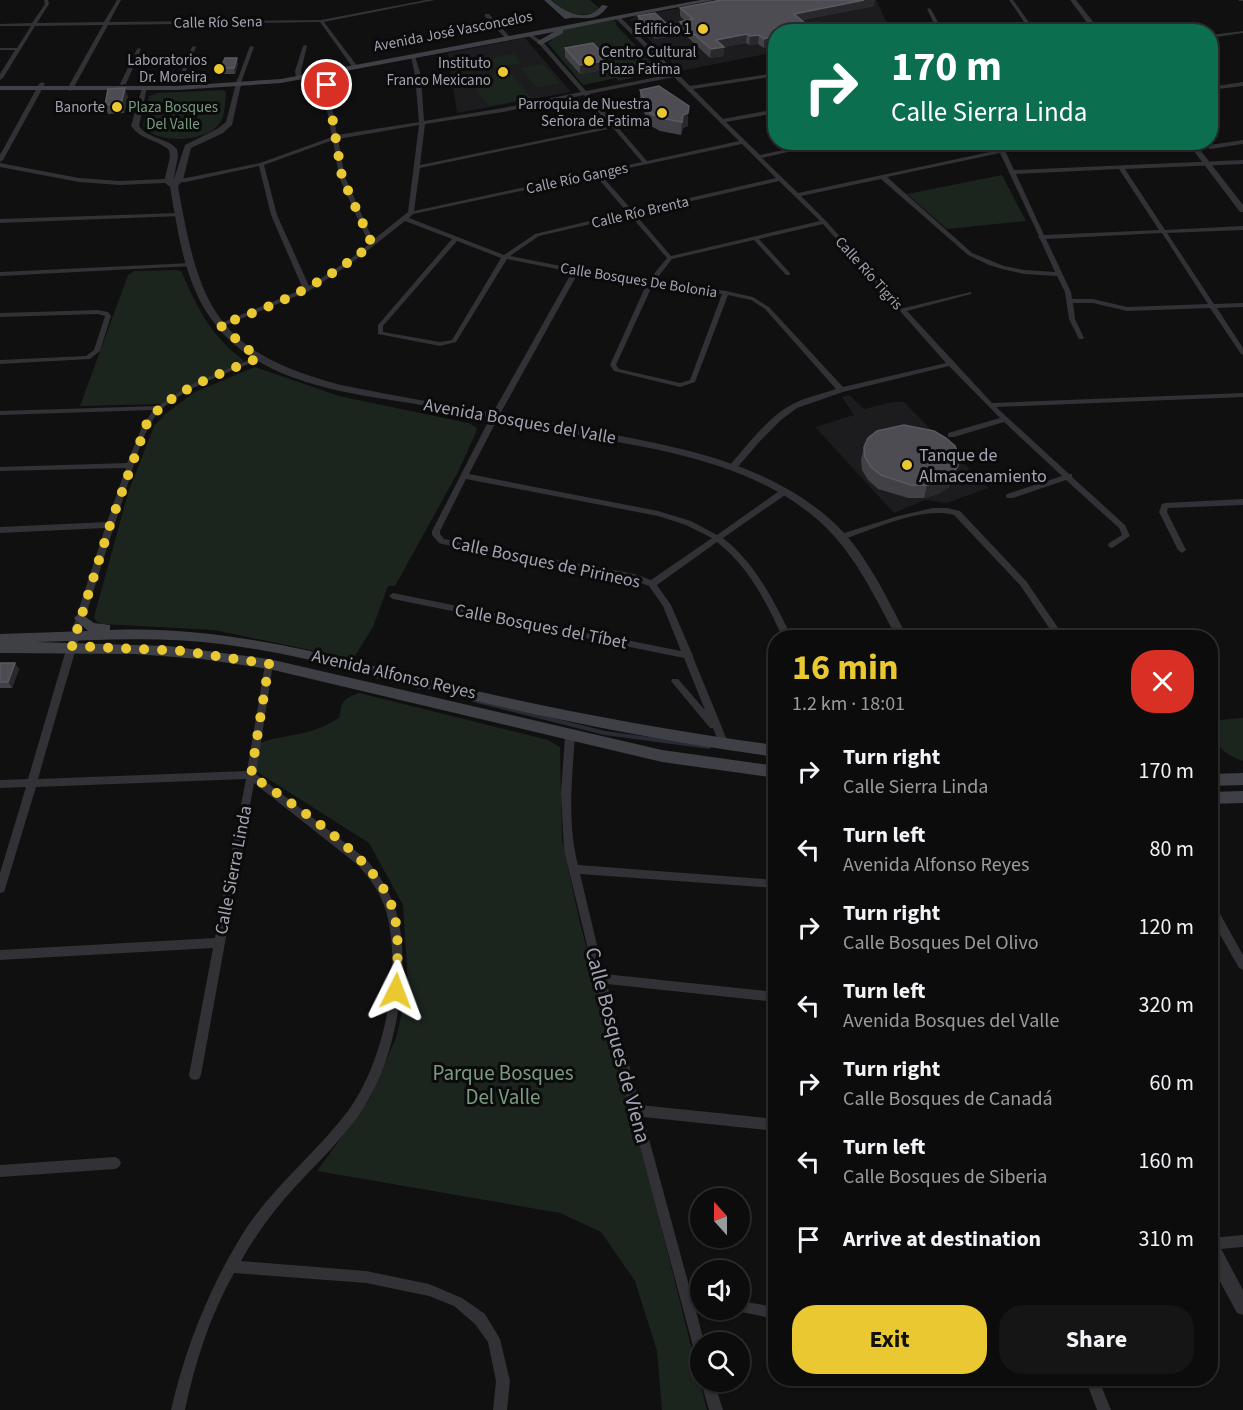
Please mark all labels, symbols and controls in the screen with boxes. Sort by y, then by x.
street label: Avenida José Vasconcelos [372,6,534,57]
street label: Calle Río Sena [173,11,263,34]
place label: Edificio 1 [634,19,691,40]
marker: Edificio 1 [696,22,710,36]
text: 170 m [891,37,1002,97]
place label: Centro Cultural Plaza Fatima [601,42,697,80]
icon: right [792,48,870,126]
place label: Laboratorios Dr. Moreira [127,50,207,88]
place label: Instituto Franco Mexicano [386,53,491,91]
marker: Centro Cultural Plaza Fatima [582,54,596,68]
pin [301,59,352,110]
marker: Laboratorios Dr. Moreira [212,62,226,76]
marker: Instituto Franco Mexicano [496,65,510,79]
icon: arrive [310,68,343,101]
text: Calle Sierra Linda [891,93,1087,132]
place label: Parroquia de Nuestra Señora de Fatima [518,94,650,132]
place label: Banorte [55,97,105,118]
park label: Plaza Bosques Del Valle [128,97,218,135]
marker: Banorte [110,100,124,114]
marker: Parroquia de Nuestra Señora de Fatima [655,106,669,120]
street label: Calle Río Ganges [524,157,630,200]
street label: Calle Río Brenta [589,191,691,234]
street label: Calle Río Tigris [830,232,907,315]
street label: Calle Bosques De Bolonia [559,258,719,303]
street label: Avenida Bosques del Valle [422,392,618,451]
place label: Tanque de Almacenamiento [919,443,1047,489]
marker: Tanque de Almacenamiento [900,458,914,472]
street label: Calle Bosques de Pirineos [449,530,643,595]
street label: Calle Bosques del Tíbet [453,598,629,655]
text: 16 min [792,642,899,693]
street label: Avenida Alfonso Reyes [309,643,478,706]
button: close [1131,650,1194,713]
text: 1.2 km · 18:01 [792,690,905,718]
text: Turn right [843,741,940,773]
icon: right [792,755,825,788]
text: 170 m [1139,755,1194,787]
text: Calle Sierra Linda [843,773,988,801]
street label: Calle Sierra Linda [209,803,258,937]
text: Turn left [843,819,925,851]
icon: left [792,833,825,866]
text: 80 m [1149,833,1194,865]
text: Avenida Alfonso Reyes [843,851,1029,879]
text: Turn right [843,897,940,929]
icon: right [792,911,825,944]
text: 120 m [1139,911,1194,943]
text: Calle Bosques Del Olivo [843,929,1039,957]
street label: Calle Bosques de Viena [577,944,659,1146]
position arrow [364,959,428,1023]
text: Turn left [843,975,925,1007]
icon: left [792,989,825,1022]
text: 320 m [1139,989,1194,1021]
text: Avenida Bosques del Valle [843,1007,1059,1035]
text: Turn right [843,1053,940,1085]
park label: Parque Bosques Del Valle [432,1058,574,1112]
icon: right [792,1067,825,1100]
text: 60 m [1149,1067,1194,1099]
text: Calle Bosques de Canadá [843,1085,1053,1113]
text: Turn left [843,1131,925,1163]
icon: left [792,1145,825,1178]
text: 160 m [1139,1145,1194,1177]
text: Calle Bosques de Siberia [843,1163,1047,1191]
north arrow [690,1188,750,1248]
map controls [690,1188,750,1392]
icon: arrive [792,1223,825,1256]
text: Arrive at destination [843,1223,1041,1255]
text: 310 m [1139,1223,1194,1255]
button: sound [690,1260,750,1320]
button: Exit [792,1305,987,1374]
button: Share [999,1305,1194,1374]
button: search [690,1332,750,1392]

